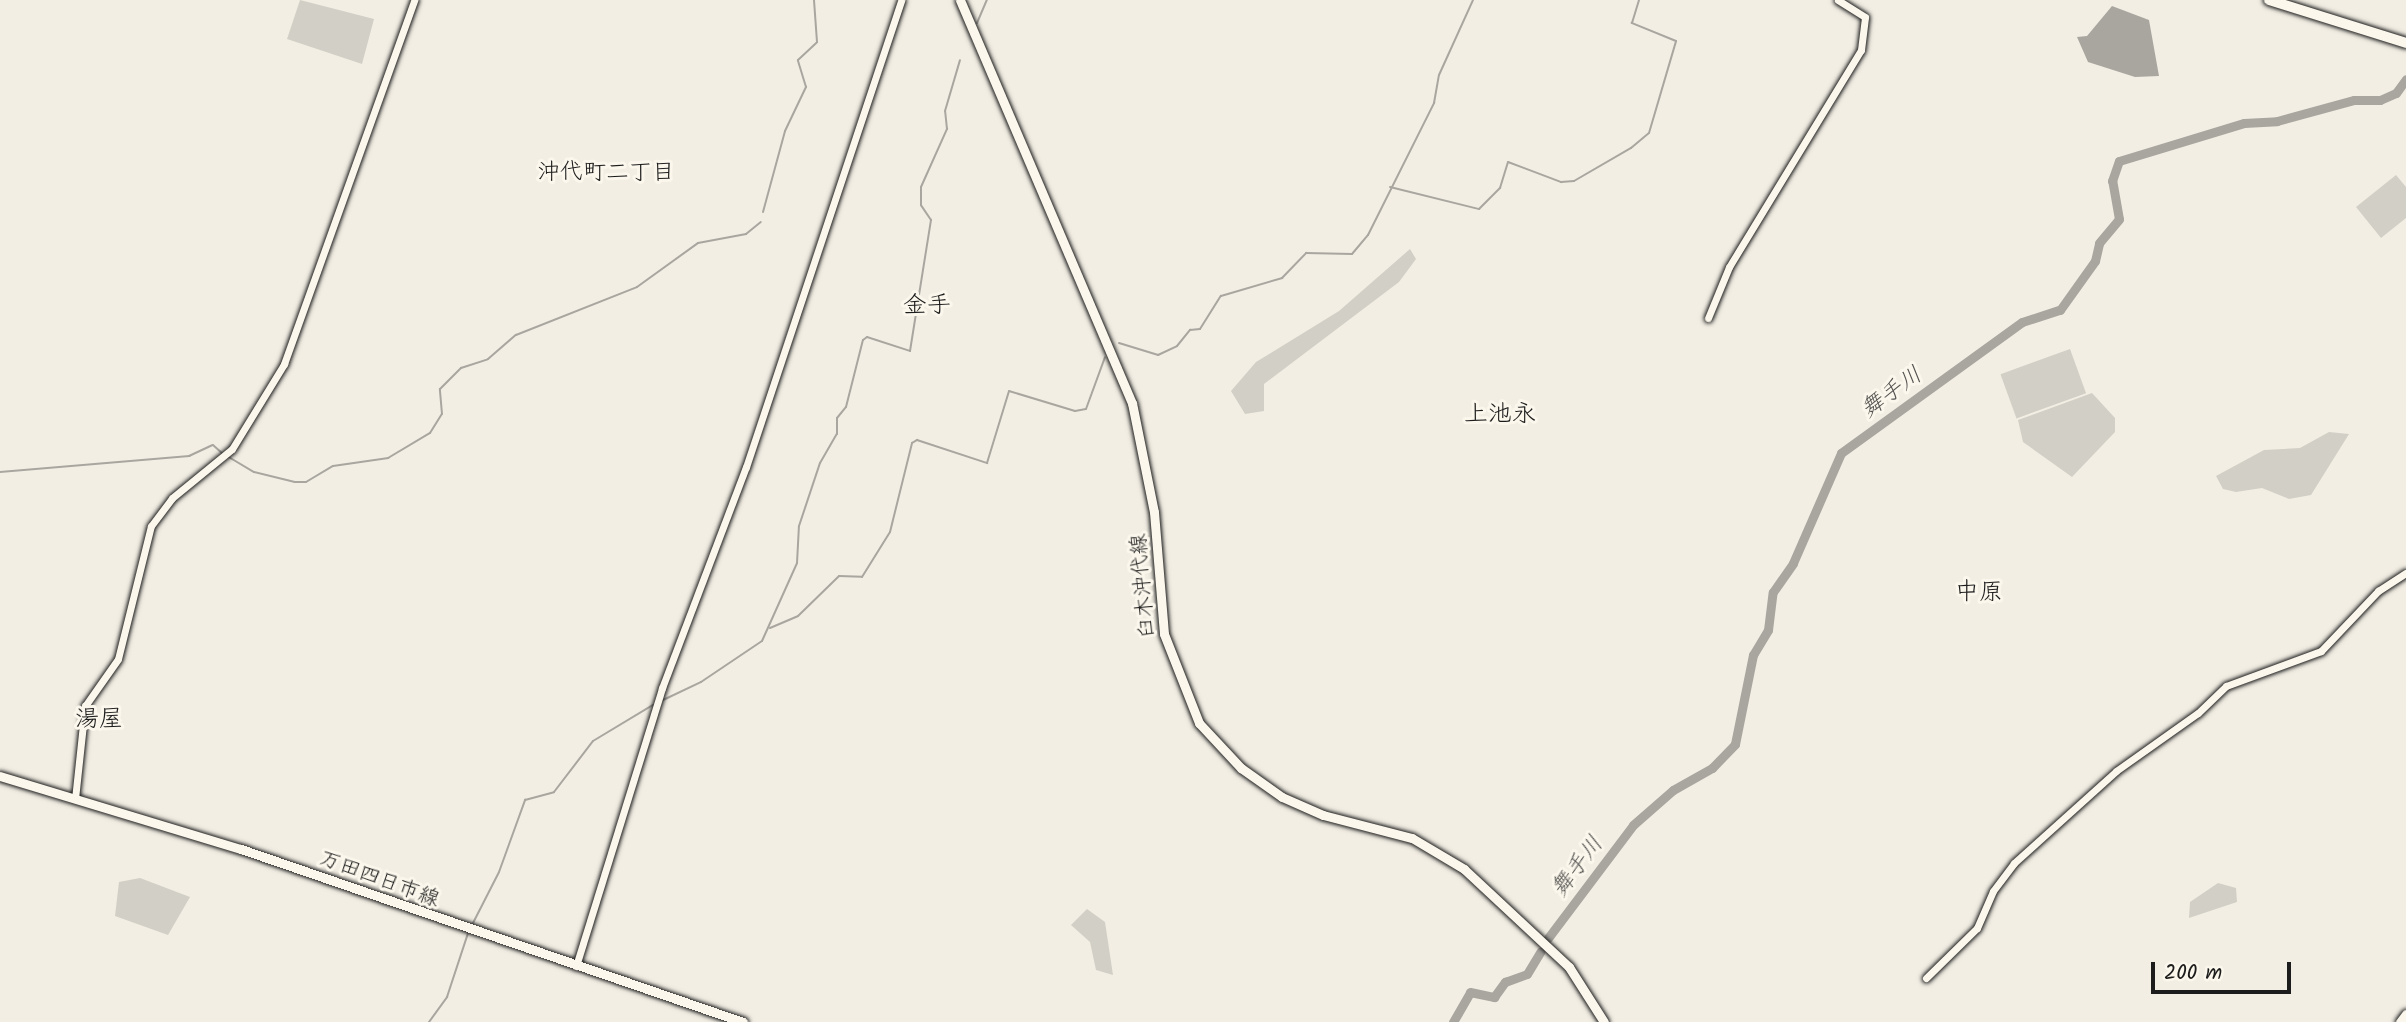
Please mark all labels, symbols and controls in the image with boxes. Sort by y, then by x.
district label: 沖代町二丁目 [537,159,675,187]
district label: 金手 [903,292,951,320]
water label: 舞手川 [1856,362,1928,424]
district label: 上池永 [1464,401,1536,429]
street label: 臼木沖代線 [1127,533,1161,639]
district label: 中原 [1955,579,2003,607]
district label: 湯屋 [75,706,123,734]
water label: 舞手川 [1546,831,1610,903]
street label: 万田四日市線 [315,847,443,913]
scale bar [2154,948,2294,992]
text: 200 m [2164,957,2222,990]

